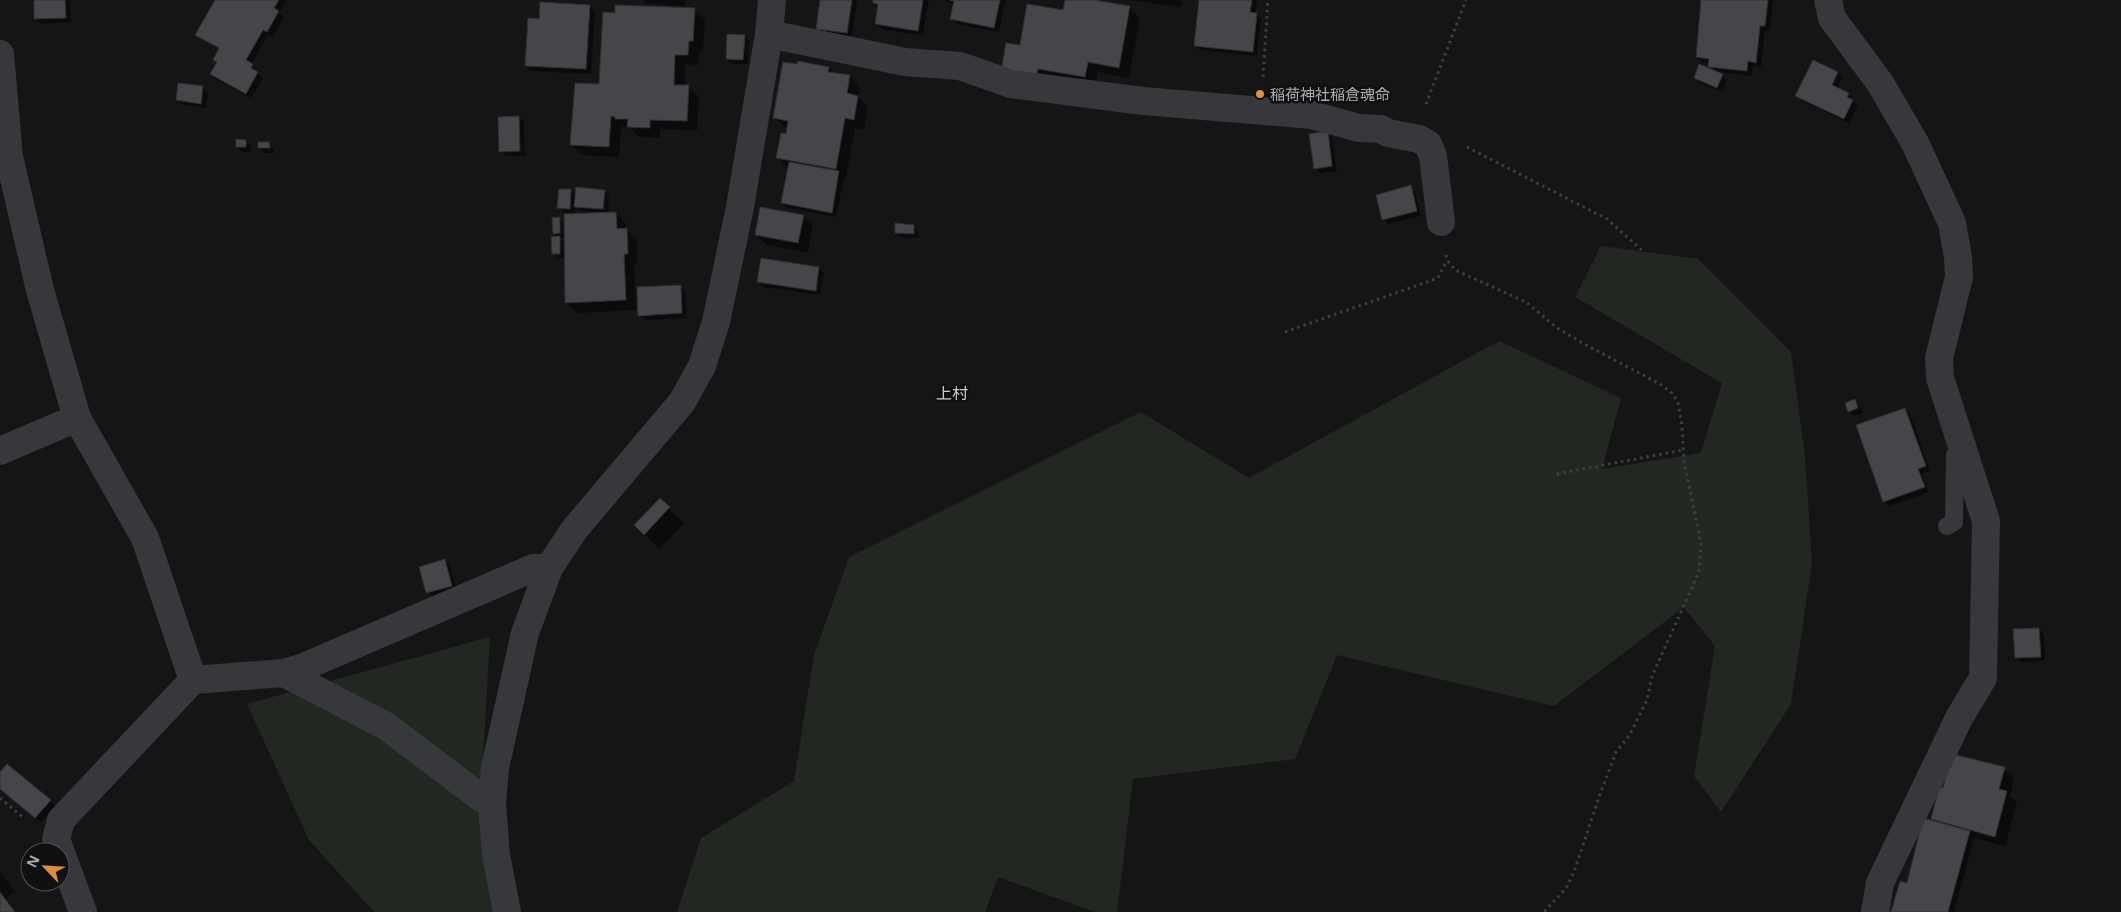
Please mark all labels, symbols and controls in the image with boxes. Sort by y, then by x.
place label: 稲荷神社稲倉魂命 [1270,84,1390,104]
marker: 稲荷神社稲倉魂命 [1254,88,1266,100]
district label: 上村 [936,382,968,404]
north arrow [20,842,70,892]
text: N [22,852,44,870]

